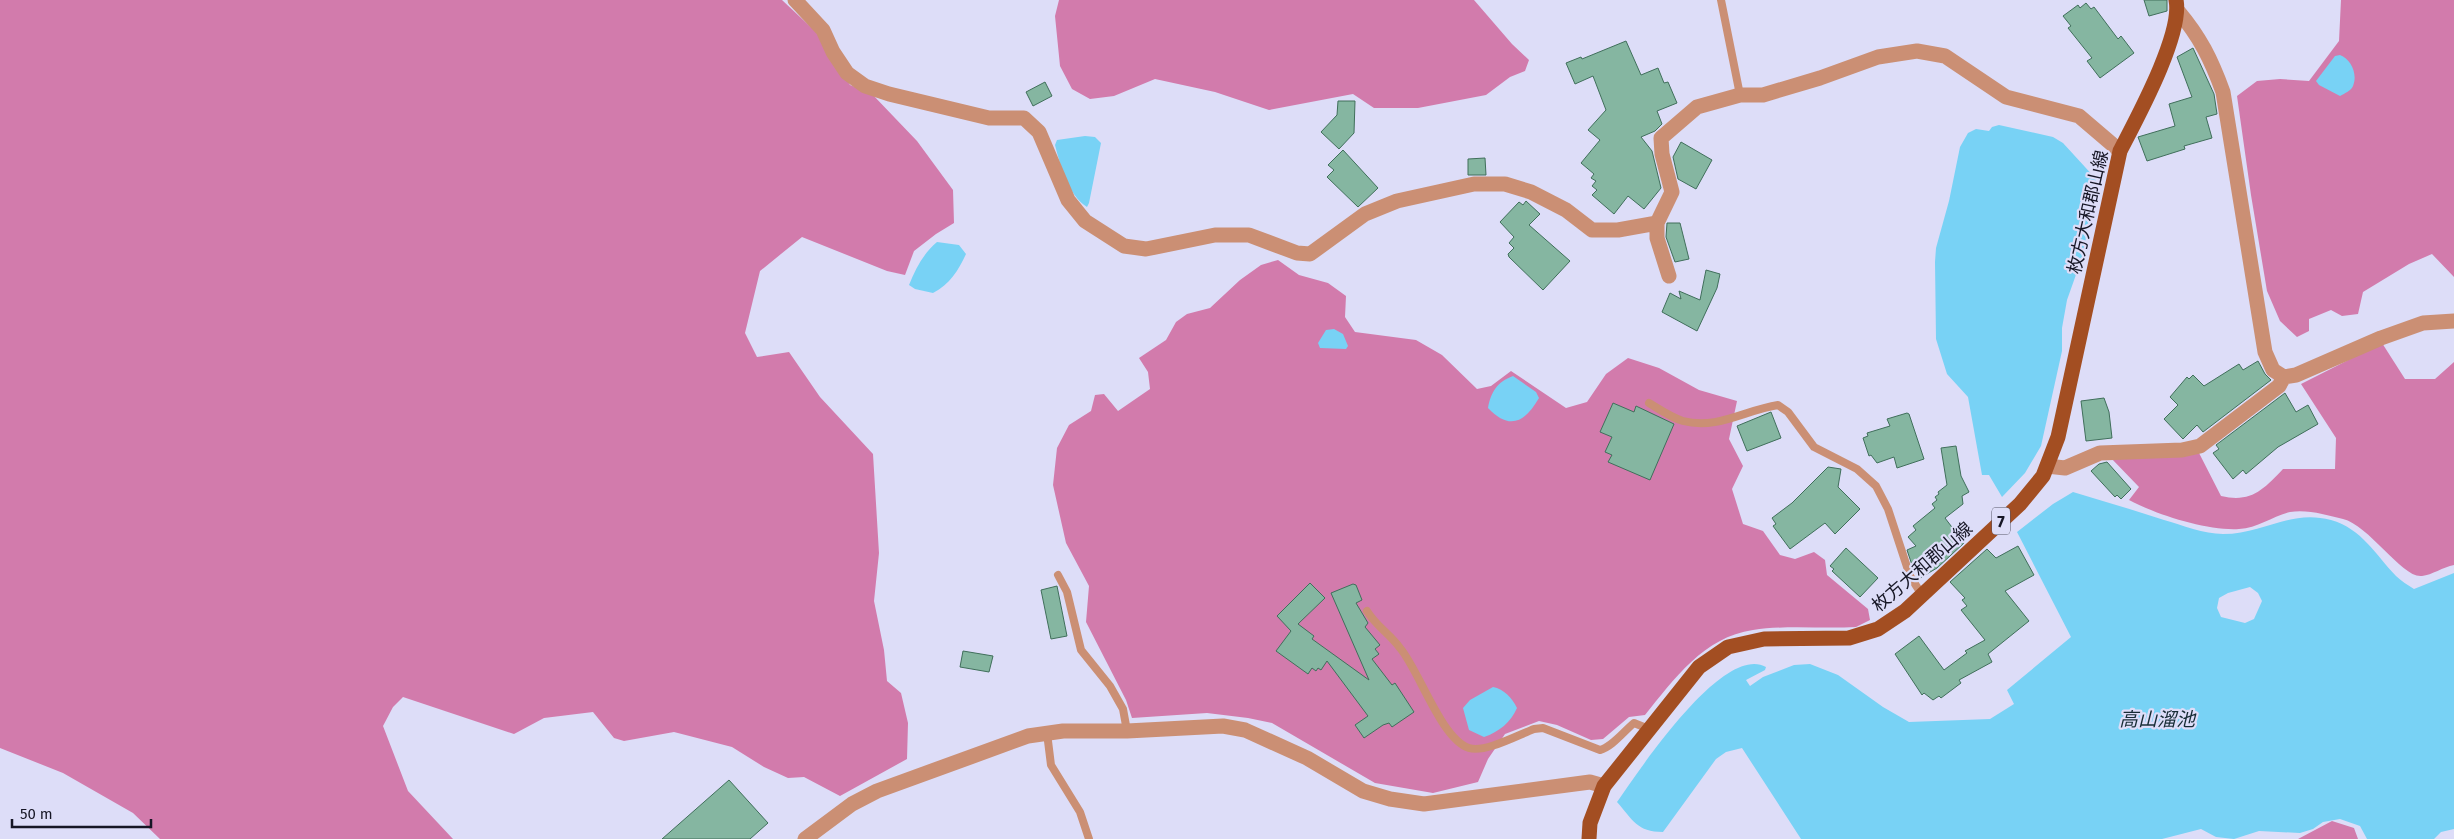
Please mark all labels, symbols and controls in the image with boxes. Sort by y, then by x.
street label: 枚方大和郡山線 [2063,148,2113,276]
road number: 7 [1992,508,2010,534]
street label: 枚方大和郡山線 [1867,517,1977,617]
water label: 高山溜池 [2119,708,2197,731]
scale bar [12,796,151,828]
text: 50 m [20,805,53,823]

